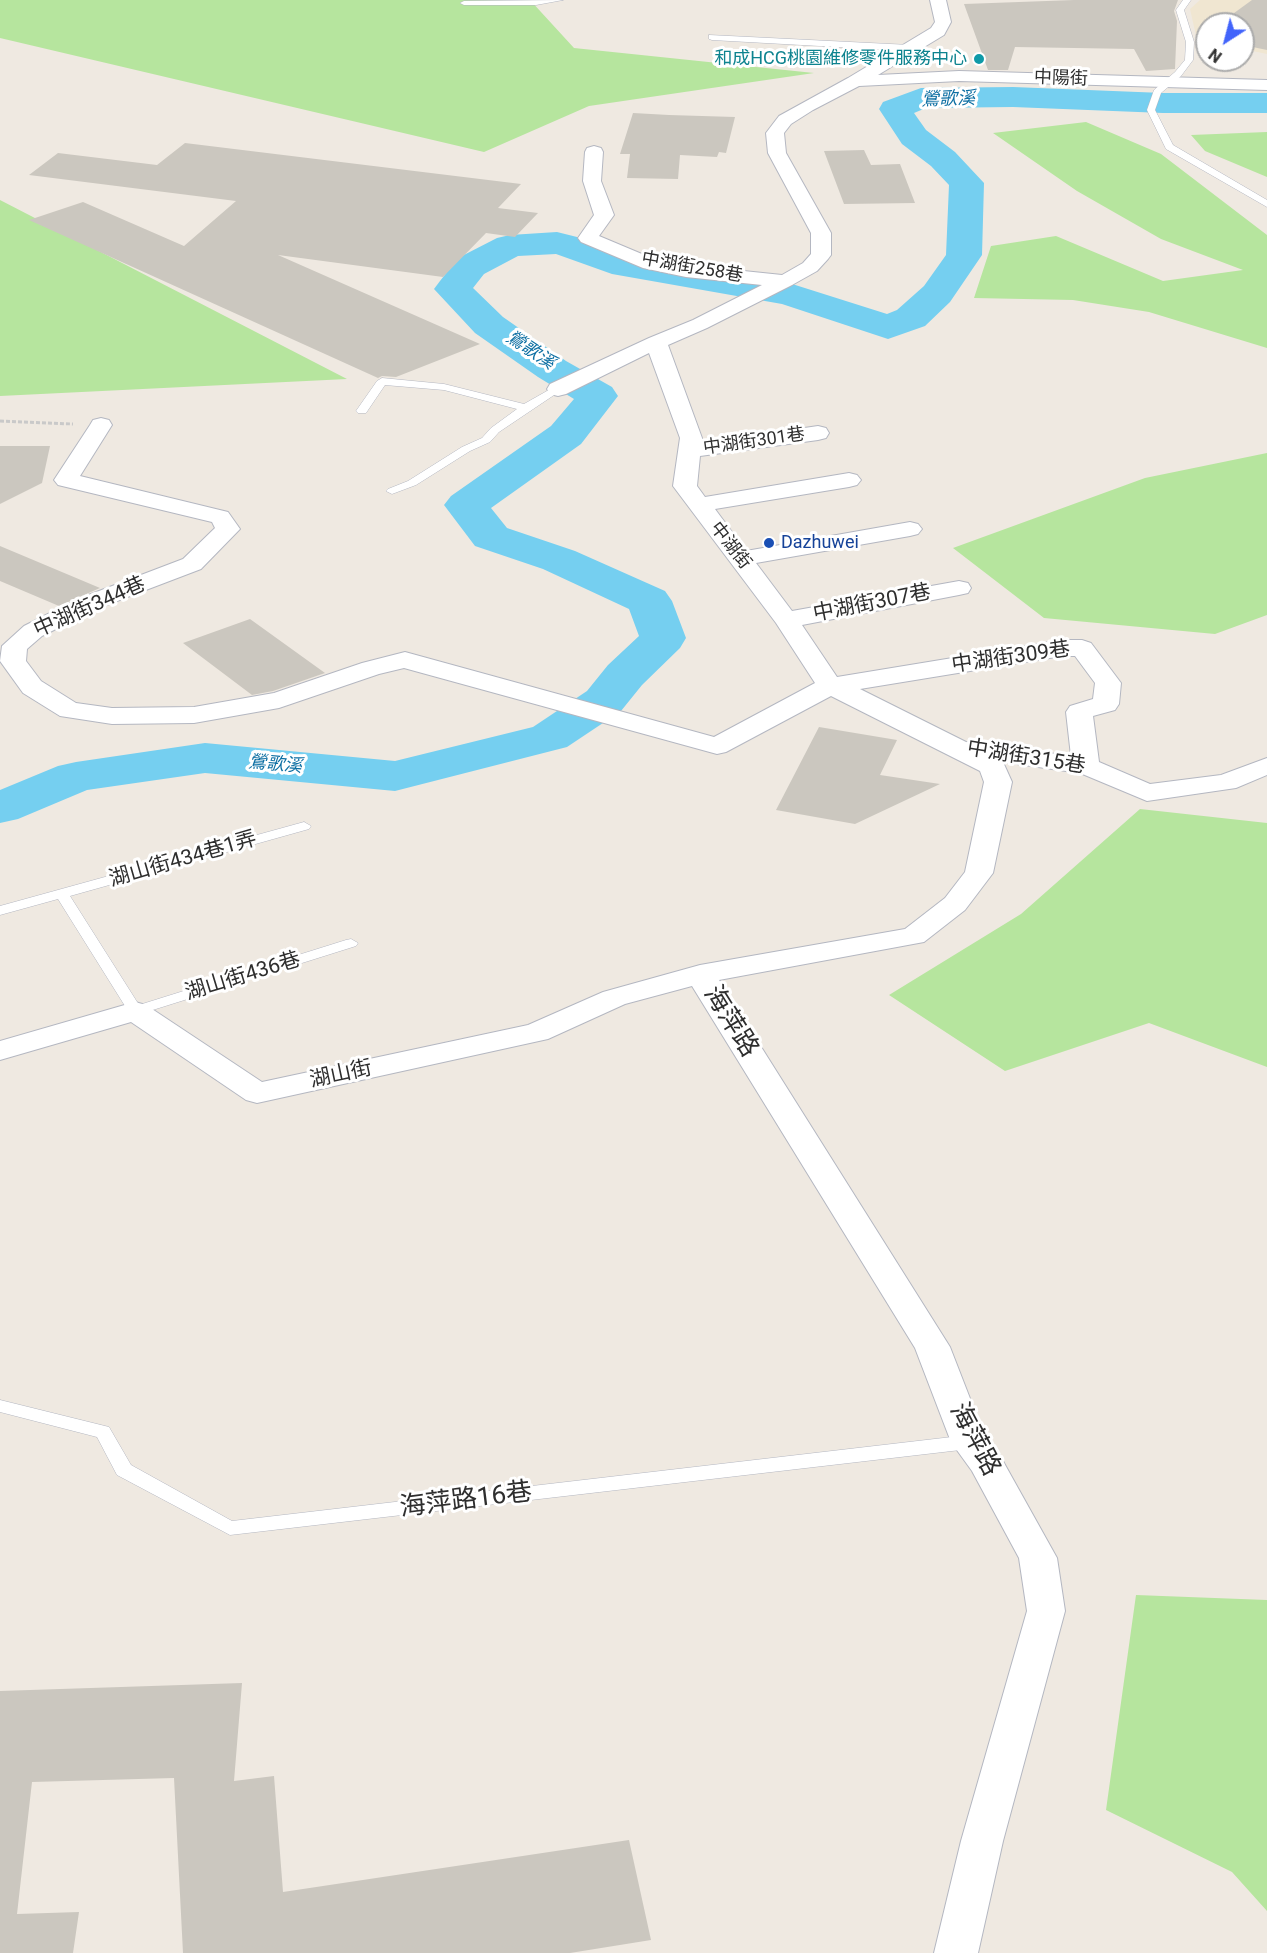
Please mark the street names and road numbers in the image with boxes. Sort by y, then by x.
street label: 中陽街 [1034,67,1088,91]
street label: 中湖街258巷 [640,248,744,288]
street label: 中湖街301巷 [702,424,806,460]
street label: 中湖街 [705,518,755,574]
street label: 中湖街344巷 [30,572,150,644]
street label: 中湖街307巷 [811,580,933,628]
street label: 中湖街309巷 [950,637,1072,679]
street label: 中湖街315巷 [965,736,1087,780]
street label: 湖山街434巷1弄 [106,827,260,893]
street label: 湖山街436巷 [182,947,304,1007]
street label: 海萍路 [696,981,764,1063]
street label: 湖山街 [308,1056,374,1094]
street label: 海萍路 [942,1398,1006,1482]
street label: 海萍路16巷 [398,1477,534,1525]

